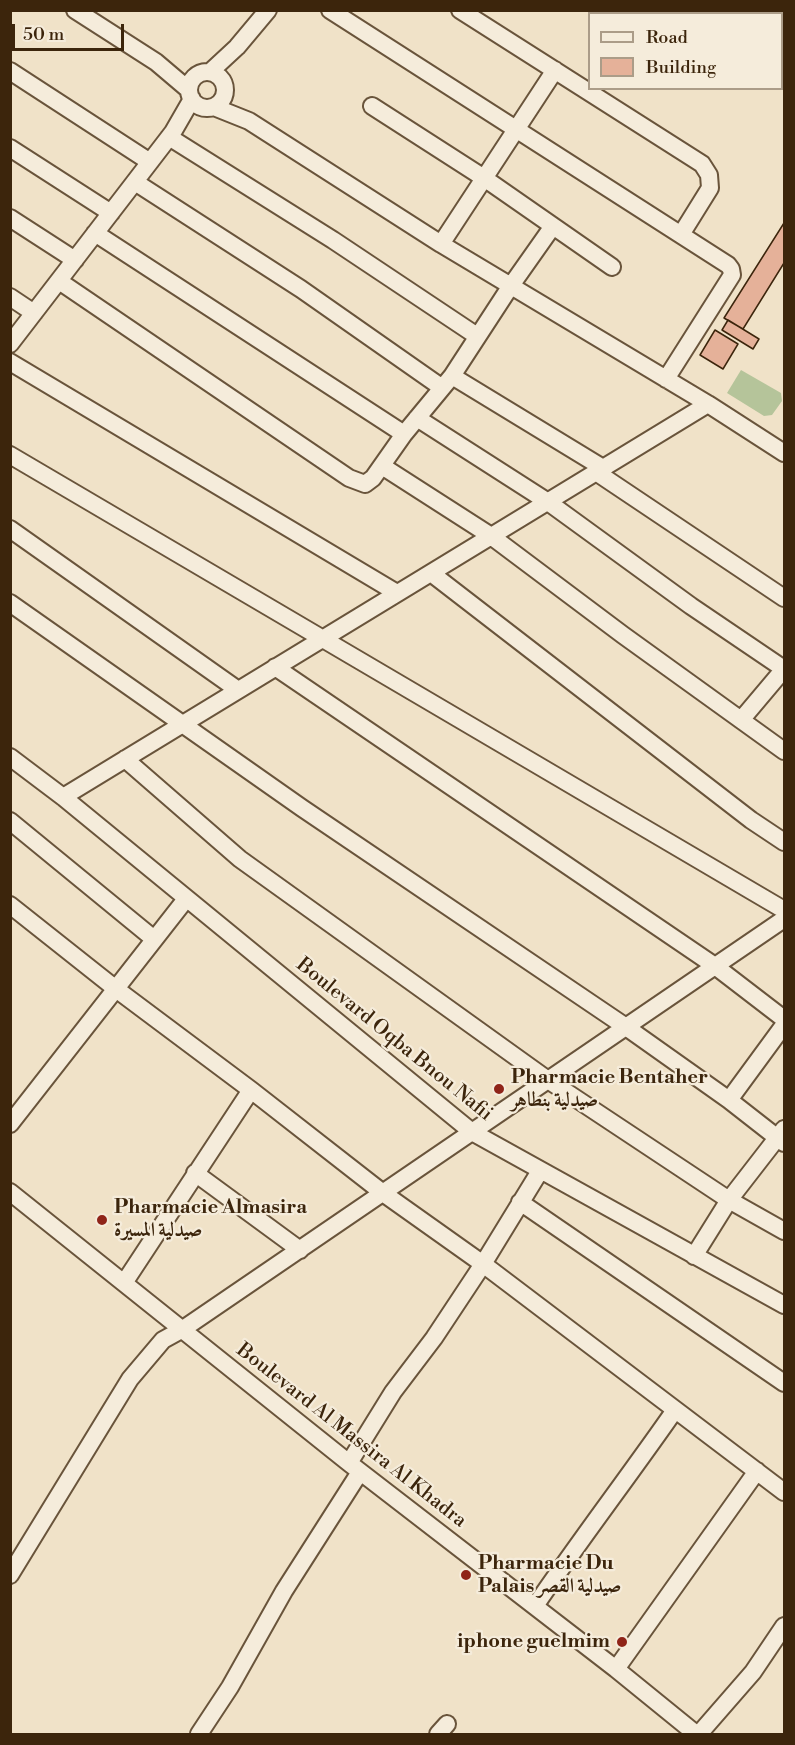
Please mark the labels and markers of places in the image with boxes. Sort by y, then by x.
place label: Pharmacie Bentaher صيدلية بنطاهر [511,1066,708,1113]
marker: Pharmacie Bentaher صيدلية بنطاهر [492,1082,506,1096]
place label: Pharmacie Almasira صيدلية المسيرة [114,1196,307,1243]
marker: Pharmacie Almasira صيدلية المسيرة [95,1213,109,1227]
place label: Pharmacie Du Palais صيدلية القصر [478,1552,622,1599]
marker: Pharmacie Du Palais صيدلية القصر [459,1568,473,1582]
place label: iphone guelmim [457,1630,610,1654]
marker: iphone guelmim [615,1635,629,1649]

